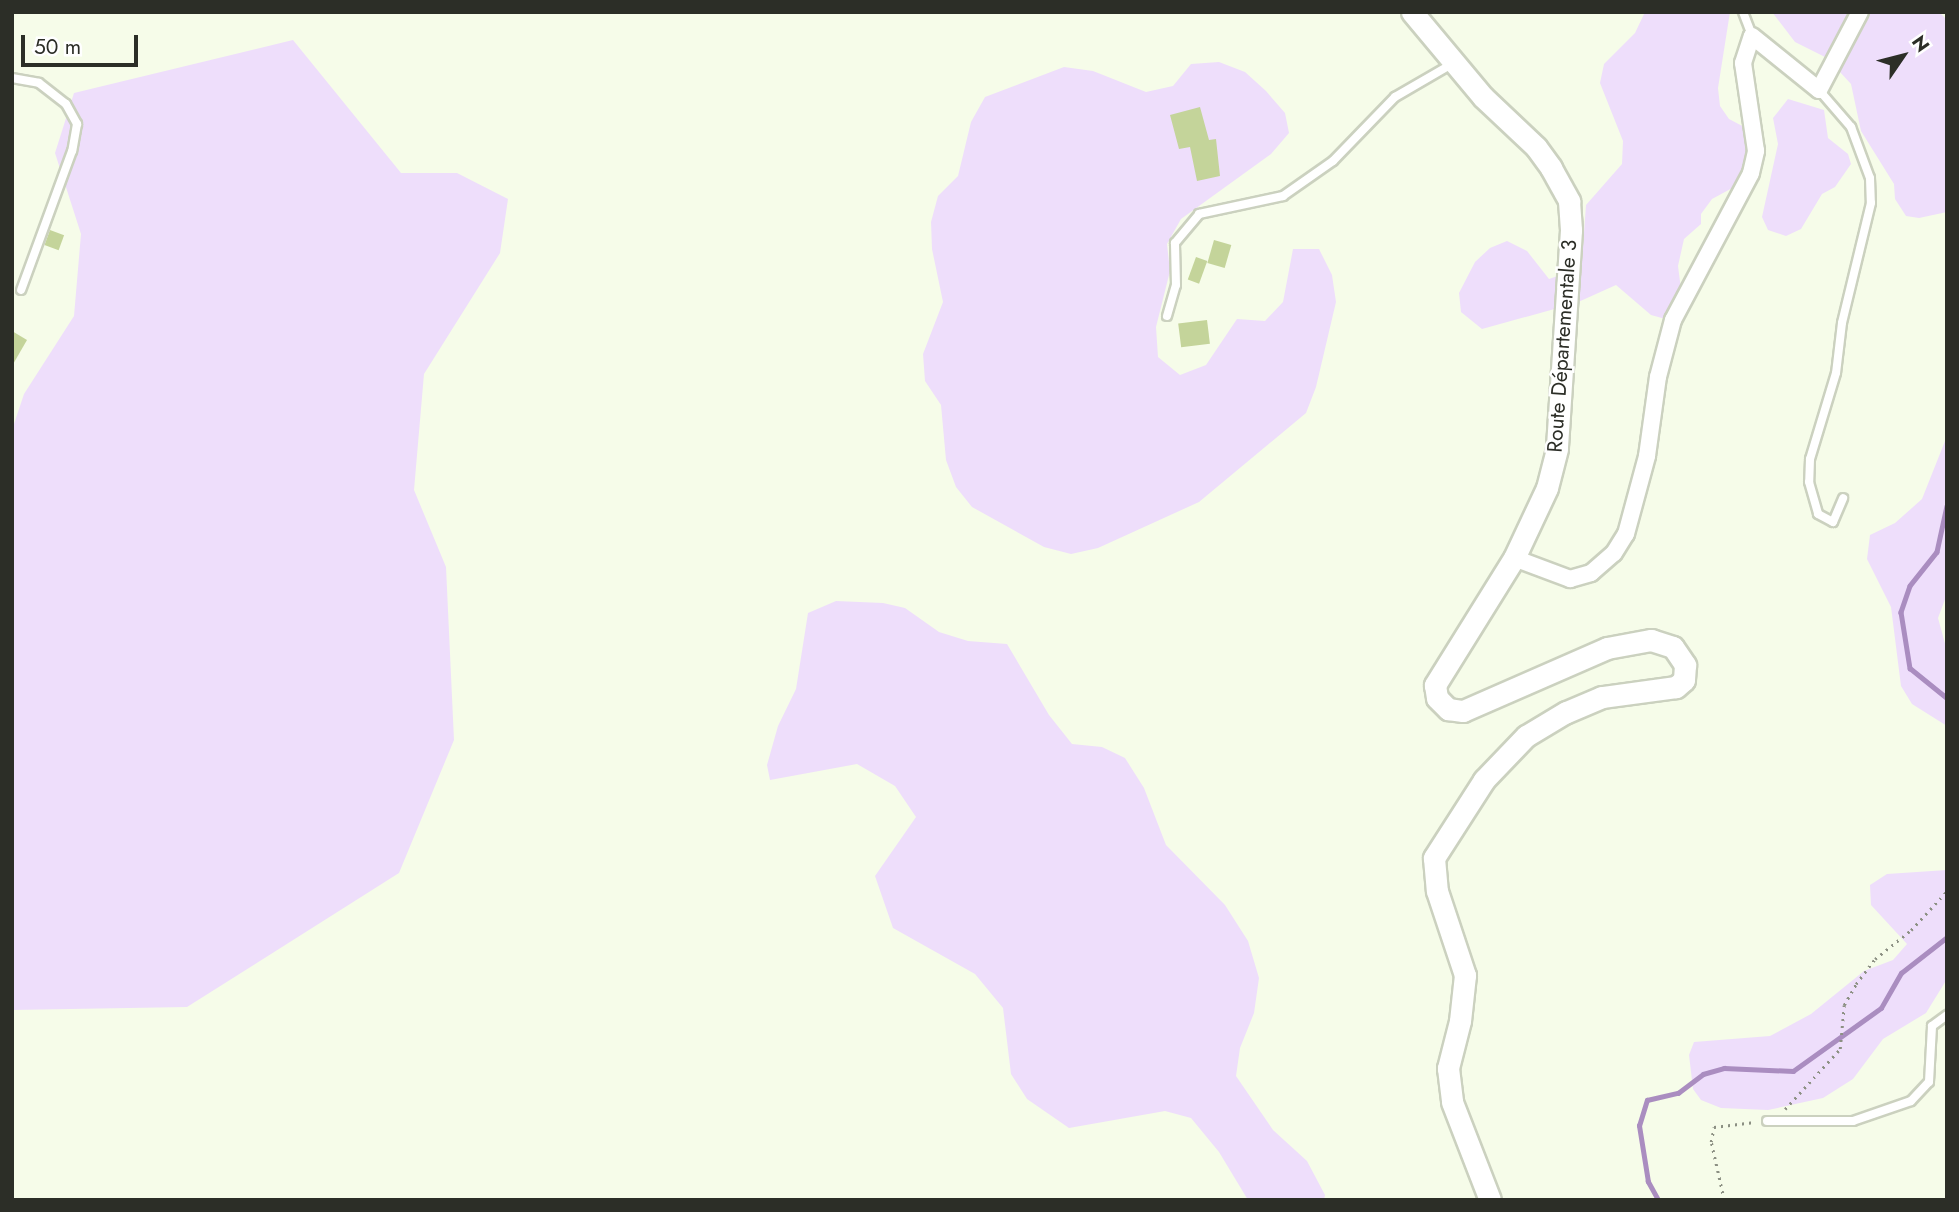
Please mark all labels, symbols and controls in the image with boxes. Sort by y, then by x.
scale bar [24,21,142,65]
north arrow [1868,21,1938,91]
text: N [1905,30,1936,58]
text: 50 m [34,32,81,62]
street label: Route Départementale 3 [1542,239,1582,453]

